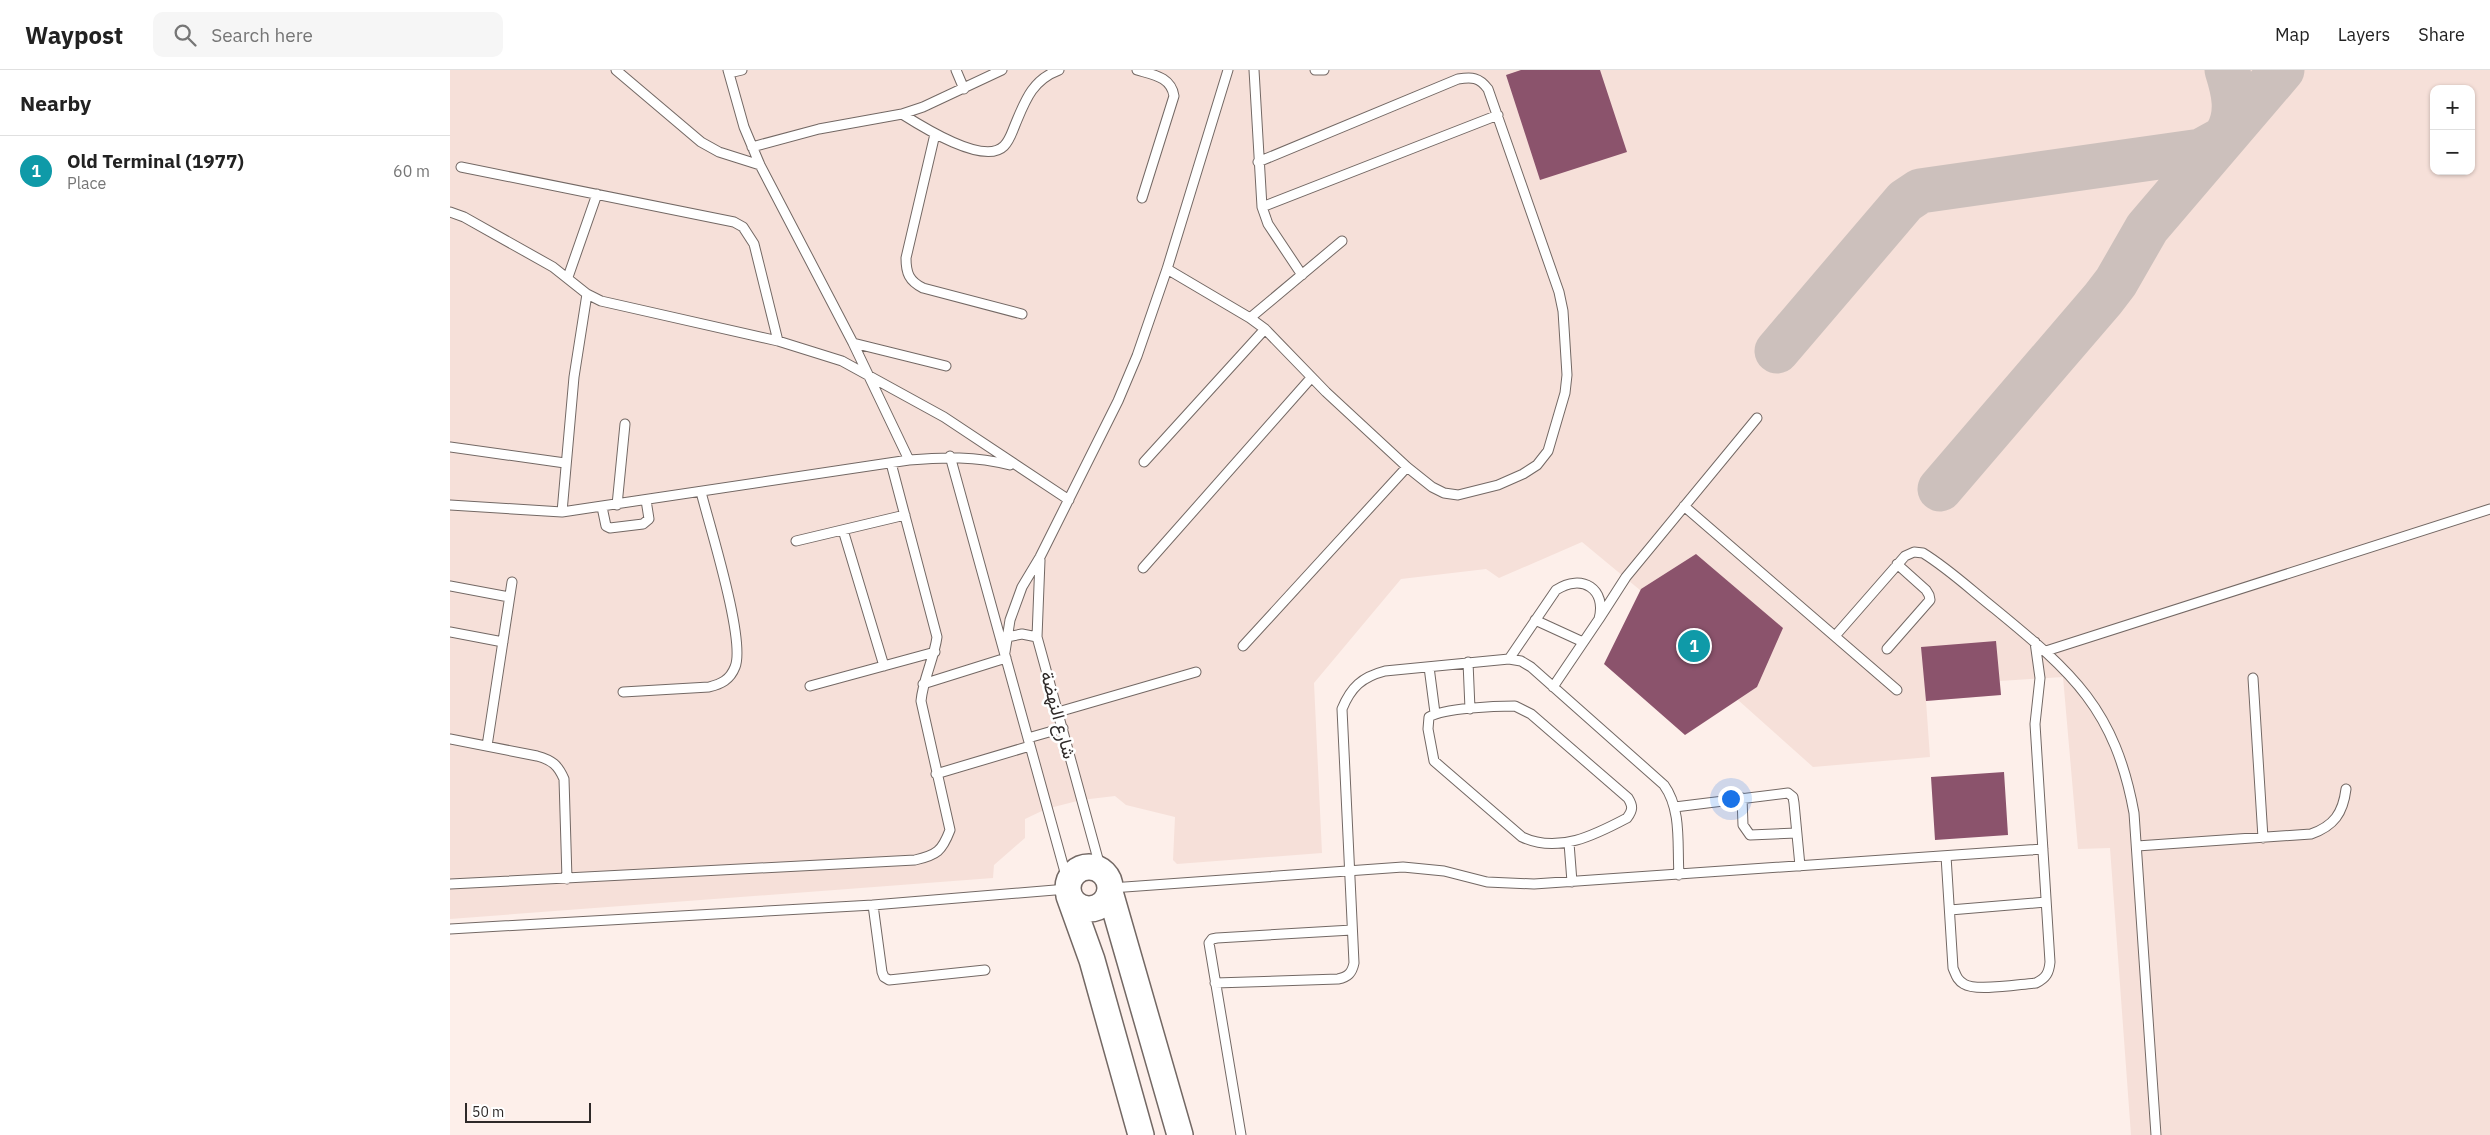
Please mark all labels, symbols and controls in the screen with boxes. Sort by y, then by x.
search box [153,12,503,57]
text: Waypost [25,19,123,51]
icon: search [171,21,199,49]
text: Search here [211,23,313,47]
text: Map [2275,23,2310,46]
text: Layers [2338,23,2390,46]
text: Share [2418,23,2465,46]
map controls [2430,85,2475,175]
button: + [2430,85,2475,130]
text: Nearby [20,89,91,117]
button: − [2430,130,2475,175]
text: Old Terminal (1977) [67,149,244,173]
text: 1 [31,161,41,181]
text: 60 m [393,161,430,181]
text: Place [67,173,106,193]
pin: 1 [1678,627,1710,665]
street label: شارع النهضة [1035,669,1081,761]
your location [1718,786,1744,812]
scale bar [465,1100,591,1123]
text: 50 m [472,1103,504,1121]

